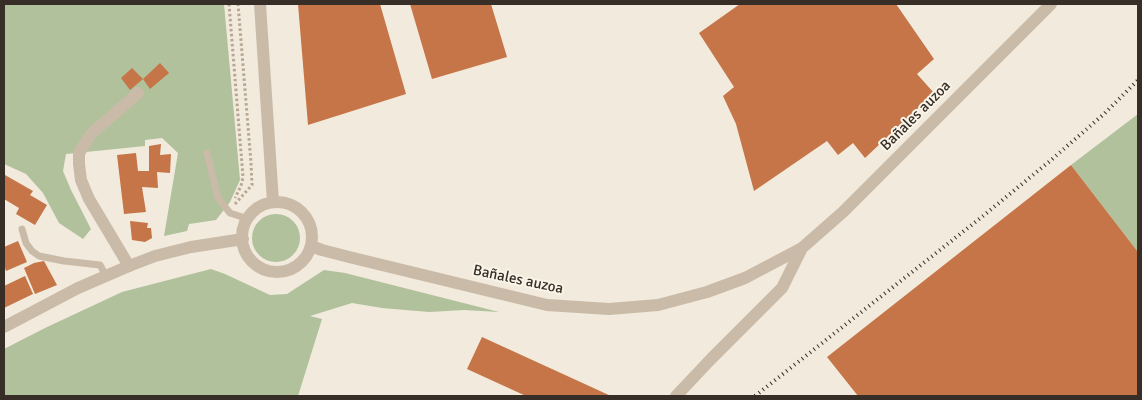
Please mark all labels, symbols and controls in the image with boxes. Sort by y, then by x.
street label: Bañales auzoa [877,77,955,155]
street label: Bañales auzoa [471,262,565,298]

